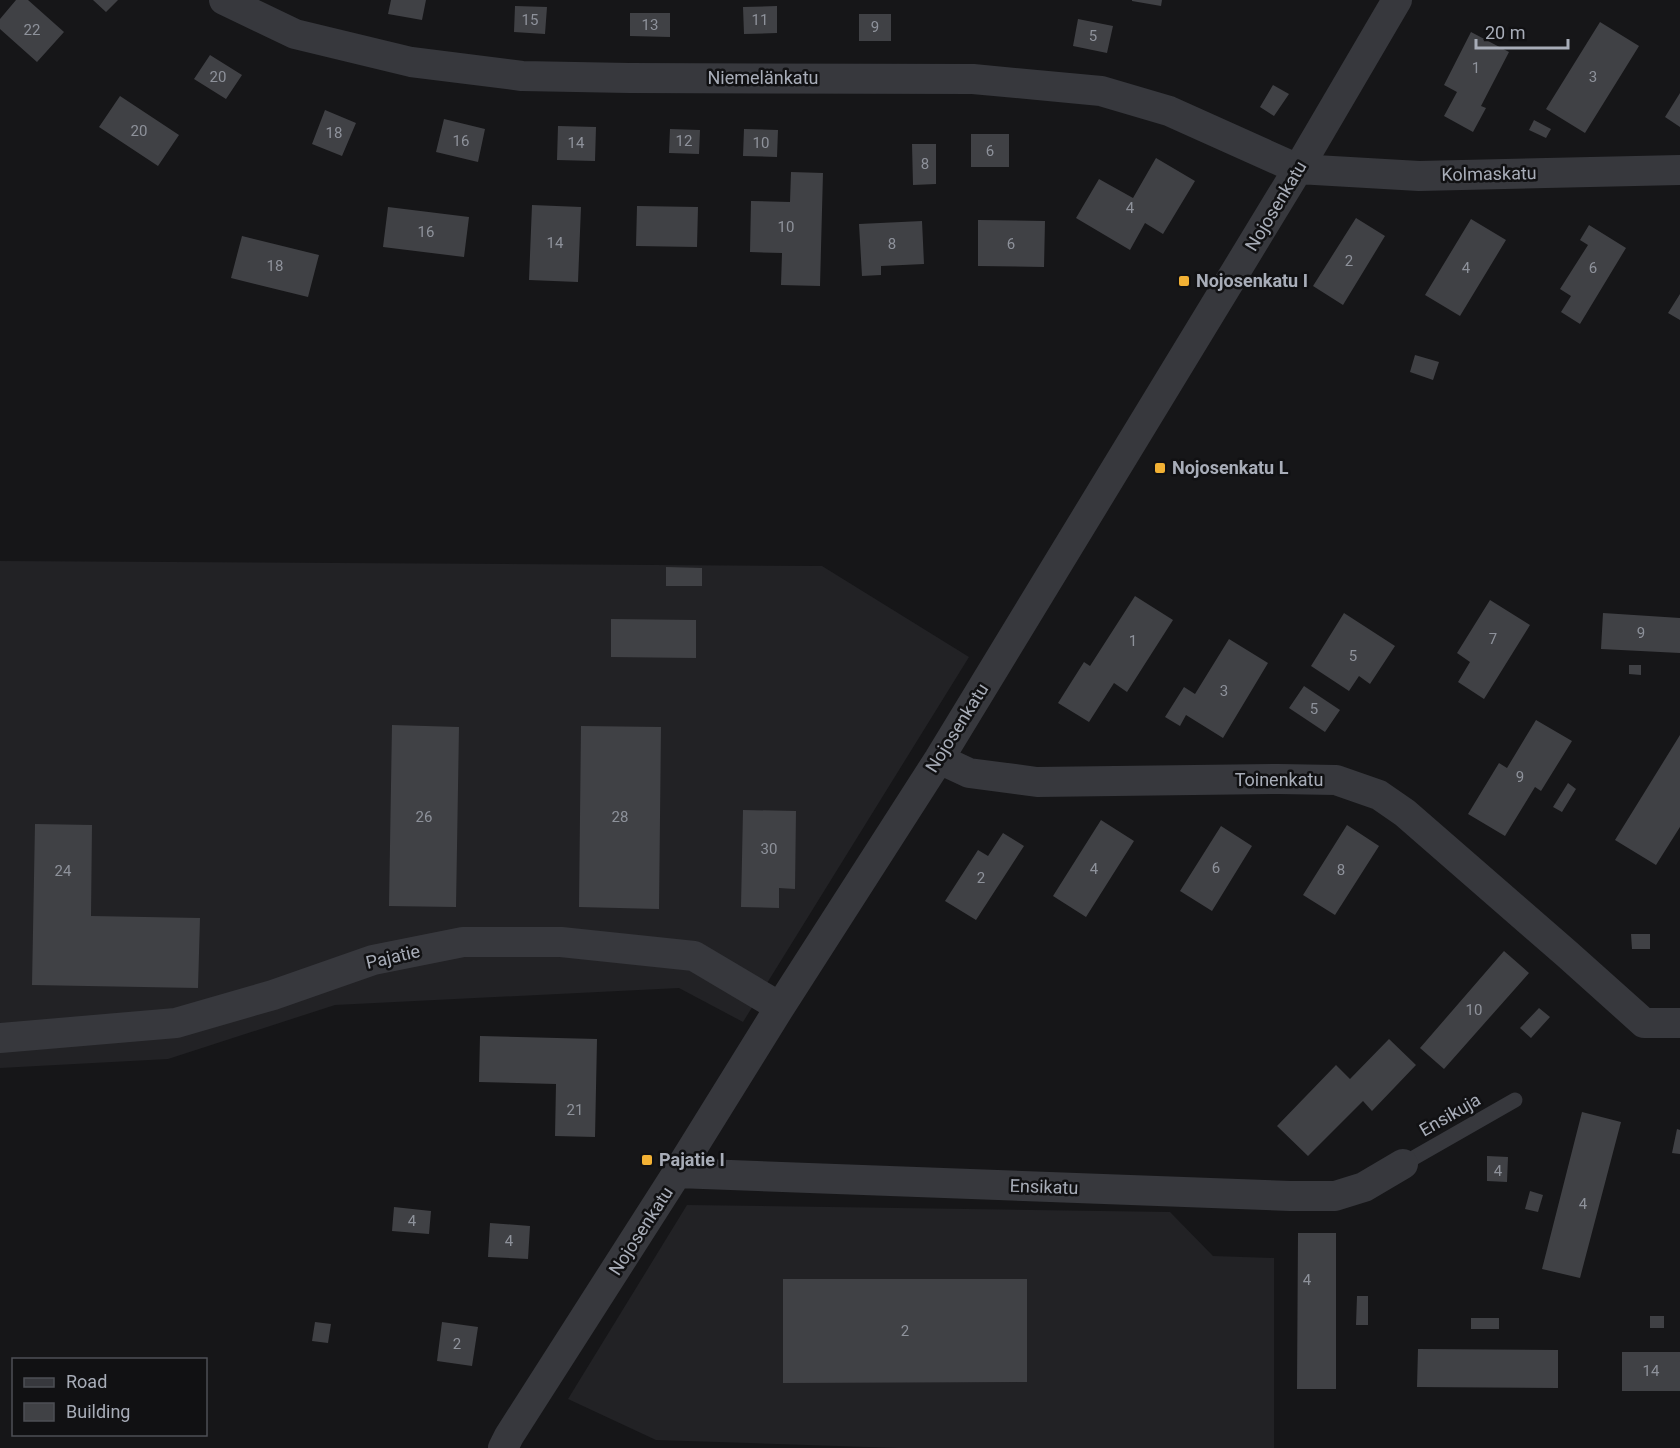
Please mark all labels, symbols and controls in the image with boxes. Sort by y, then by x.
house number: 15 [522,11,538,29]
house number: 11 [752,11,768,29]
scale bar [1476,12,1568,50]
house number: 13 [642,16,658,34]
house number: 9 [871,18,879,36]
house number: 22 [24,21,40,39]
text: 20 m [1485,22,1525,43]
house number: 5 [1089,27,1097,45]
house number: 1 [1472,59,1480,77]
street label: Niemelänkatu [708,67,818,88]
house number: 20 [210,68,226,86]
house number: 3 [1589,68,1597,86]
house number: 20 [131,122,147,140]
house number: 18 [326,124,342,142]
house number: 16 [453,132,469,150]
house number: 12 [676,132,692,150]
house number: 14 [568,134,585,152]
house number: 10 [753,134,769,152]
house number: 6 [986,142,994,160]
house number: 8 [921,155,929,173]
street label: Nojosenkatu [1241,157,1311,255]
street label: Kolmaskatu [1441,162,1537,185]
house number: 4 [1126,199,1135,217]
house number: 10 [778,218,794,236]
house number: 16 [418,223,434,241]
house number: 14 [547,234,564,252]
house number: 8 [888,235,896,253]
house number: 6 [1007,235,1015,253]
house number: 2 [1345,252,1353,270]
house number: 18 [267,257,283,275]
house number: 4 [1462,259,1471,277]
house number: 6 [1589,259,1597,277]
place label: Nojosenkatu I [1196,270,1308,291]
marker: Nojosenkatu I [1177,274,1191,288]
place label: Nojosenkatu L [1172,457,1289,478]
marker: Nojosenkatu L [1153,461,1167,475]
house number: 9 [1637,624,1645,642]
house number: 7 [1489,630,1497,648]
house number: 1 [1129,632,1137,650]
house number: 5 [1349,647,1357,665]
street label: Nojosenkatu [921,679,992,776]
house number: 3 [1220,682,1228,700]
house number: 5 [1310,700,1318,718]
house number: 9 [1516,768,1524,786]
street label: Toinenkatu [1235,769,1323,790]
house number: 26 [416,808,432,826]
house number: 28 [612,808,628,826]
house number: 30 [761,840,777,858]
house number: 6 [1212,859,1220,877]
house number: 4 [1090,860,1099,878]
house number: 8 [1337,861,1345,879]
house number: 24 [55,862,72,880]
house number: 2 [977,869,985,887]
street label: Pajatie [364,940,422,973]
house number: 10 [1466,1001,1482,1019]
street label: Ensikuja [1415,1089,1484,1140]
house number: 21 [567,1101,583,1119]
place label: Pajatie I [659,1149,725,1170]
marker: Pajatie I [640,1153,654,1167]
house number: 4 [1494,1162,1503,1180]
street label: Ensikatu [1009,1175,1079,1198]
street label: Nojosenkatu [604,1183,677,1279]
house number: 4 [1579,1195,1588,1213]
house number: 4 [408,1212,417,1230]
house number: 4 [505,1232,514,1250]
house number: 4 [1303,1271,1312,1289]
house number: 2 [901,1322,909,1340]
house number: 2 [453,1335,461,1353]
legend [12,1358,207,1436]
house number: 14 [1643,1362,1660,1380]
text: Road [66,1371,107,1392]
text: Building [66,1401,130,1422]

